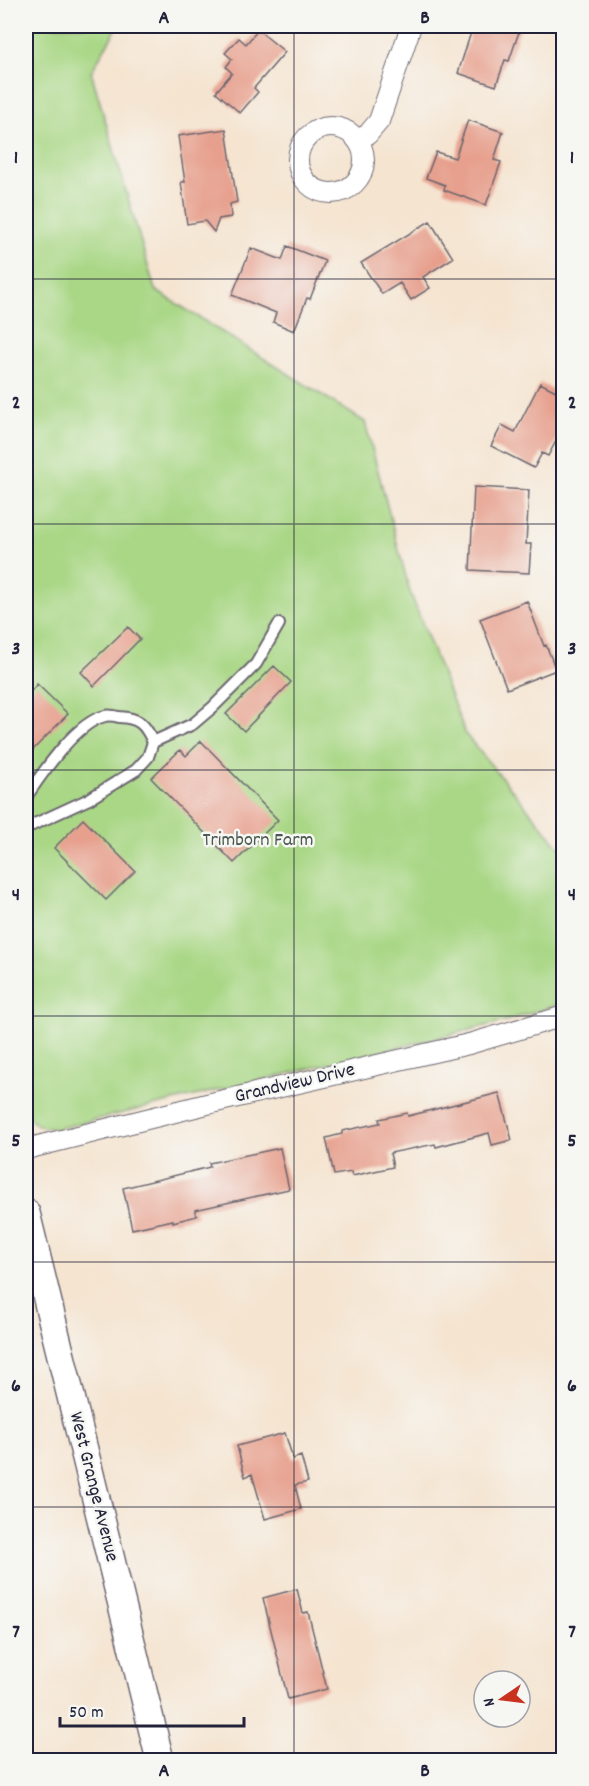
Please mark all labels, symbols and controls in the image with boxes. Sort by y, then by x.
text: A [159,5,170,33]
text: B [420,5,430,33]
text: 1 [14,145,18,173]
text: 1 [570,145,574,173]
text: 2 [12,390,20,418]
text: 2 [568,390,576,418]
text: 3 [12,636,20,664]
text: 3 [568,636,576,664]
park label: Trimborn Farm [202,827,314,855]
text: 4 [12,882,20,910]
text: 4 [568,882,576,910]
street label: Grandview Drive [232,1057,358,1111]
text: 5 [11,1128,21,1156]
text: 5 [567,1128,577,1156]
text: 6 [11,1373,21,1401]
text: 6 [567,1373,577,1401]
street label: West Grange Avenue [61,1409,125,1565]
text: 7 [12,1619,20,1647]
text: 7 [568,1619,576,1647]
north arrow [472,1669,532,1729]
scale bar [60,1690,244,1728]
text: N [478,1695,502,1709]
text: 50 m [69,1701,104,1726]
text: A [159,1758,170,1786]
text: B [420,1758,430,1786]

